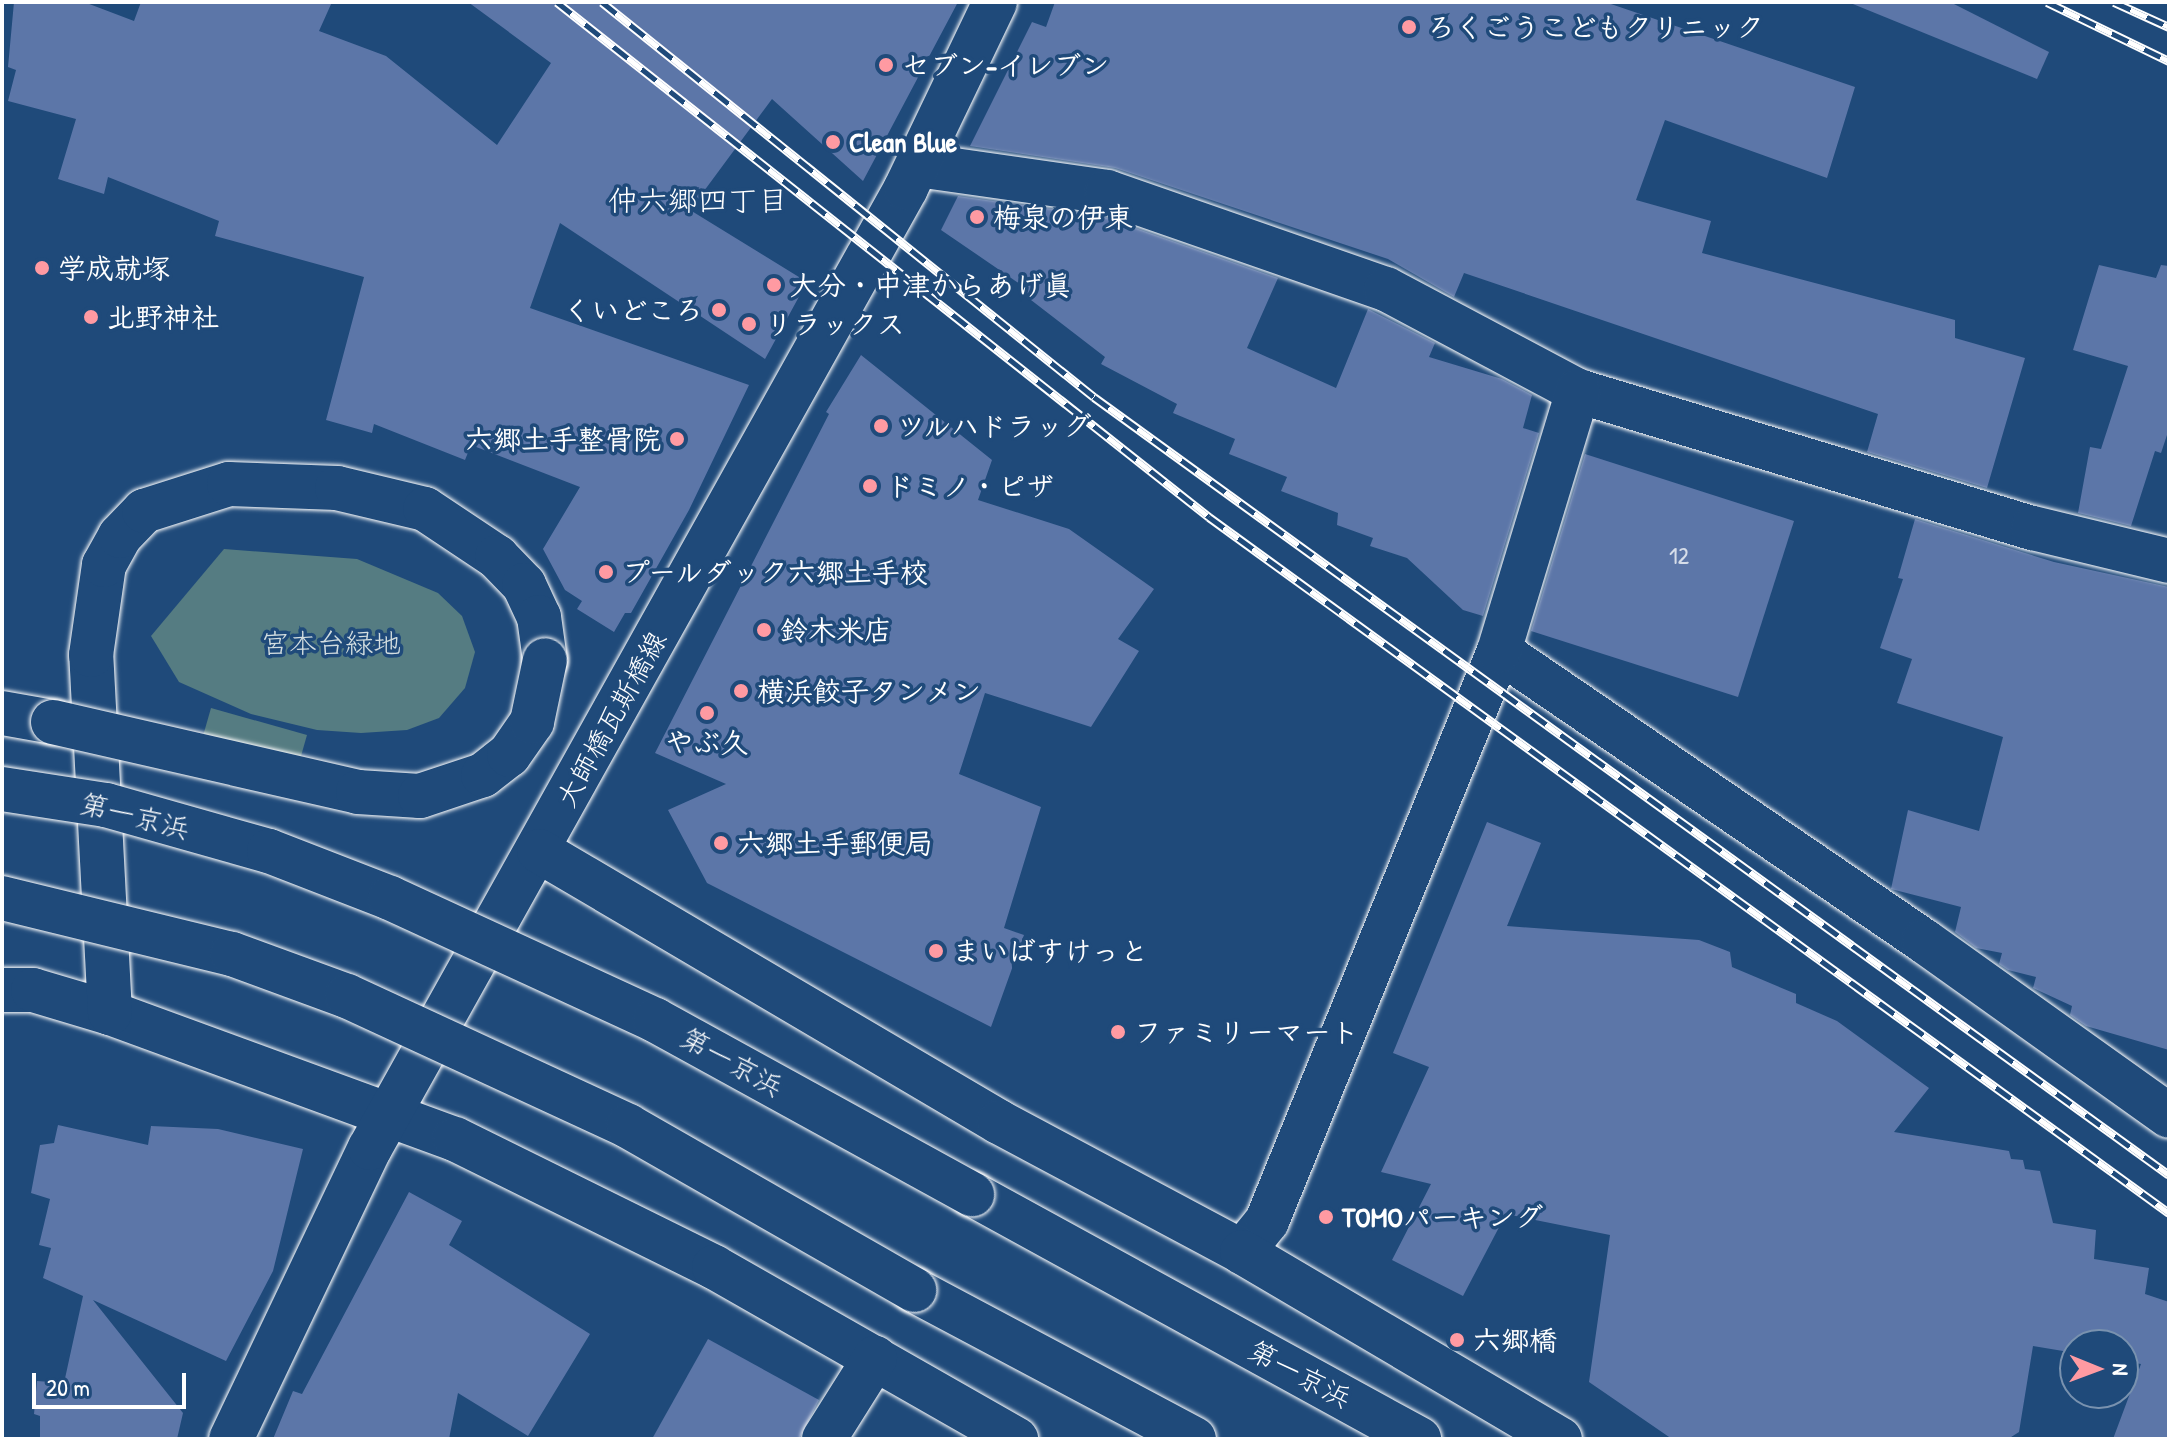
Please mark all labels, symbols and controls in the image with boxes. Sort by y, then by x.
place label: ろくごうこどもクリニック [1427,10,1763,44]
marker: ろくごうこどもクリニック [1398,16,1420,38]
place label: セブン-イレブン [902,48,1109,82]
marker: セブン-イレブン [877,56,895,74]
place label: Clean Blue [849,125,957,159]
marker: Clean Blue [824,133,842,151]
district label: 仲六郷四丁目 [608,182,788,218]
place label: 梅泉の伊東 [993,200,1133,234]
marker: 梅泉の伊東 [968,208,986,226]
place label: 学成就塚 [58,251,170,285]
marker: 学成就塚 [33,259,51,277]
place label: 大分・中津からあげ眞 [790,268,1070,302]
marker: 大分・中津からあげ眞 [765,276,783,294]
place label: くいどころ [563,293,703,327]
place label: 北野神社 [107,300,219,334]
marker: くいどころ [710,301,728,319]
place label: リラックス [765,307,905,341]
marker: 北野神社 [82,308,100,326]
marker: リラックス [740,315,758,333]
place label: ツルハドラッグ [897,409,1093,443]
marker: ツルハドラッグ [872,417,890,435]
place label: 六郷土手整骨院 [465,422,661,456]
marker: 六郷土手整骨院 [668,430,686,448]
place label: ドミノ・ピザ [886,469,1054,503]
marker: ドミノ・ピザ [861,477,879,495]
house number: 12 [1669,542,1689,570]
place label: プールダック六郷土手校 [622,555,928,589]
marker: プールダック六郷土手校 [597,563,615,581]
place label: 鈴木米店 [780,613,892,647]
marker: 鈴木米店 [755,621,773,639]
street label: 大師橋瓦斯橋線 [549,625,673,813]
park label: 宮本台緑地 [261,626,401,660]
place label: 横浜餃子タンメン [757,674,981,708]
marker: 横浜餃子タンメン [732,682,750,700]
marker: やぶ久 [698,704,716,722]
place label: やぶ久 [665,725,749,759]
street label: 第一京浜 [77,786,193,846]
place label: 六郷土手郵便局 [737,826,933,860]
marker: 六郷土手郵便局 [712,834,730,852]
place label: まいばすけっと [952,934,1148,968]
marker: まいばすけっと [927,942,945,960]
place label: ファミリーマート [1134,1015,1358,1049]
street label: 第一京浜 [675,1020,789,1104]
marker: ファミリーマート [1109,1023,1127,1041]
place label: TOMOパーキング [1342,1200,1543,1234]
marker: TOMOパーキング [1317,1208,1335,1226]
place label: 六郷橋 [1473,1323,1557,1357]
north arrow [2059,1329,2139,1409]
marker: 六郷橋 [1448,1331,1466,1349]
street label: 第一京浜 [1243,1333,1357,1415]
scale bar [36,1357,190,1407]
text: N [2106,1363,2136,1376]
text: 20 m [46,1371,90,1403]

